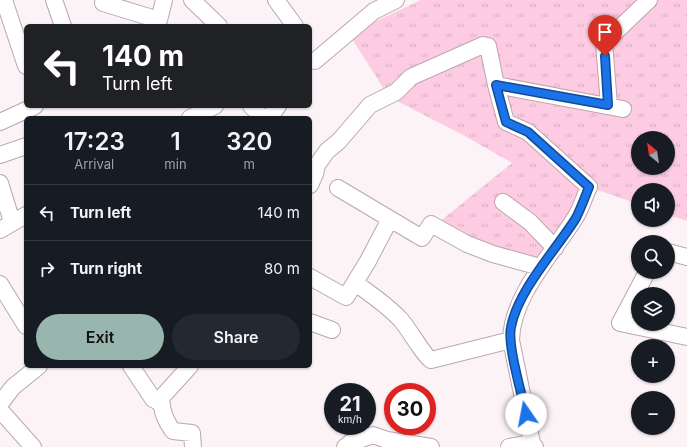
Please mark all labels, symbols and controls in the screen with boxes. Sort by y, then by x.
pin [588,15,622,56]
icon: arrive [594,21,616,43]
text: 140 m [102,39,184,73]
icon: left [36,40,88,92]
text: Turn left [102,73,172,94]
text: 17:23 [64,127,125,156]
text: 1 [170,127,181,156]
text: 320 [226,127,272,156]
north arrow [631,131,675,175]
map controls [631,131,675,435]
text: Arrival [74,156,114,172]
text: min [164,156,187,172]
text: m [244,156,255,172]
button: sound [631,183,675,227]
icon: left [36,202,58,224]
text: Turn left [70,203,131,222]
text: 140 m [257,203,300,222]
button: search [631,235,675,279]
icon: right [36,258,58,280]
text: Turn right [70,259,142,278]
text: 80 m [264,259,300,278]
button: layers [631,287,675,331]
button: Exit [36,314,164,360]
button: Share [172,314,300,360]
button: + [631,339,675,383]
speed limit sign: 30 [384,383,436,435]
button: − [631,391,675,435]
text: 21 [339,392,361,416]
position arrow [505,393,547,435]
text: km/h [338,413,362,425]

